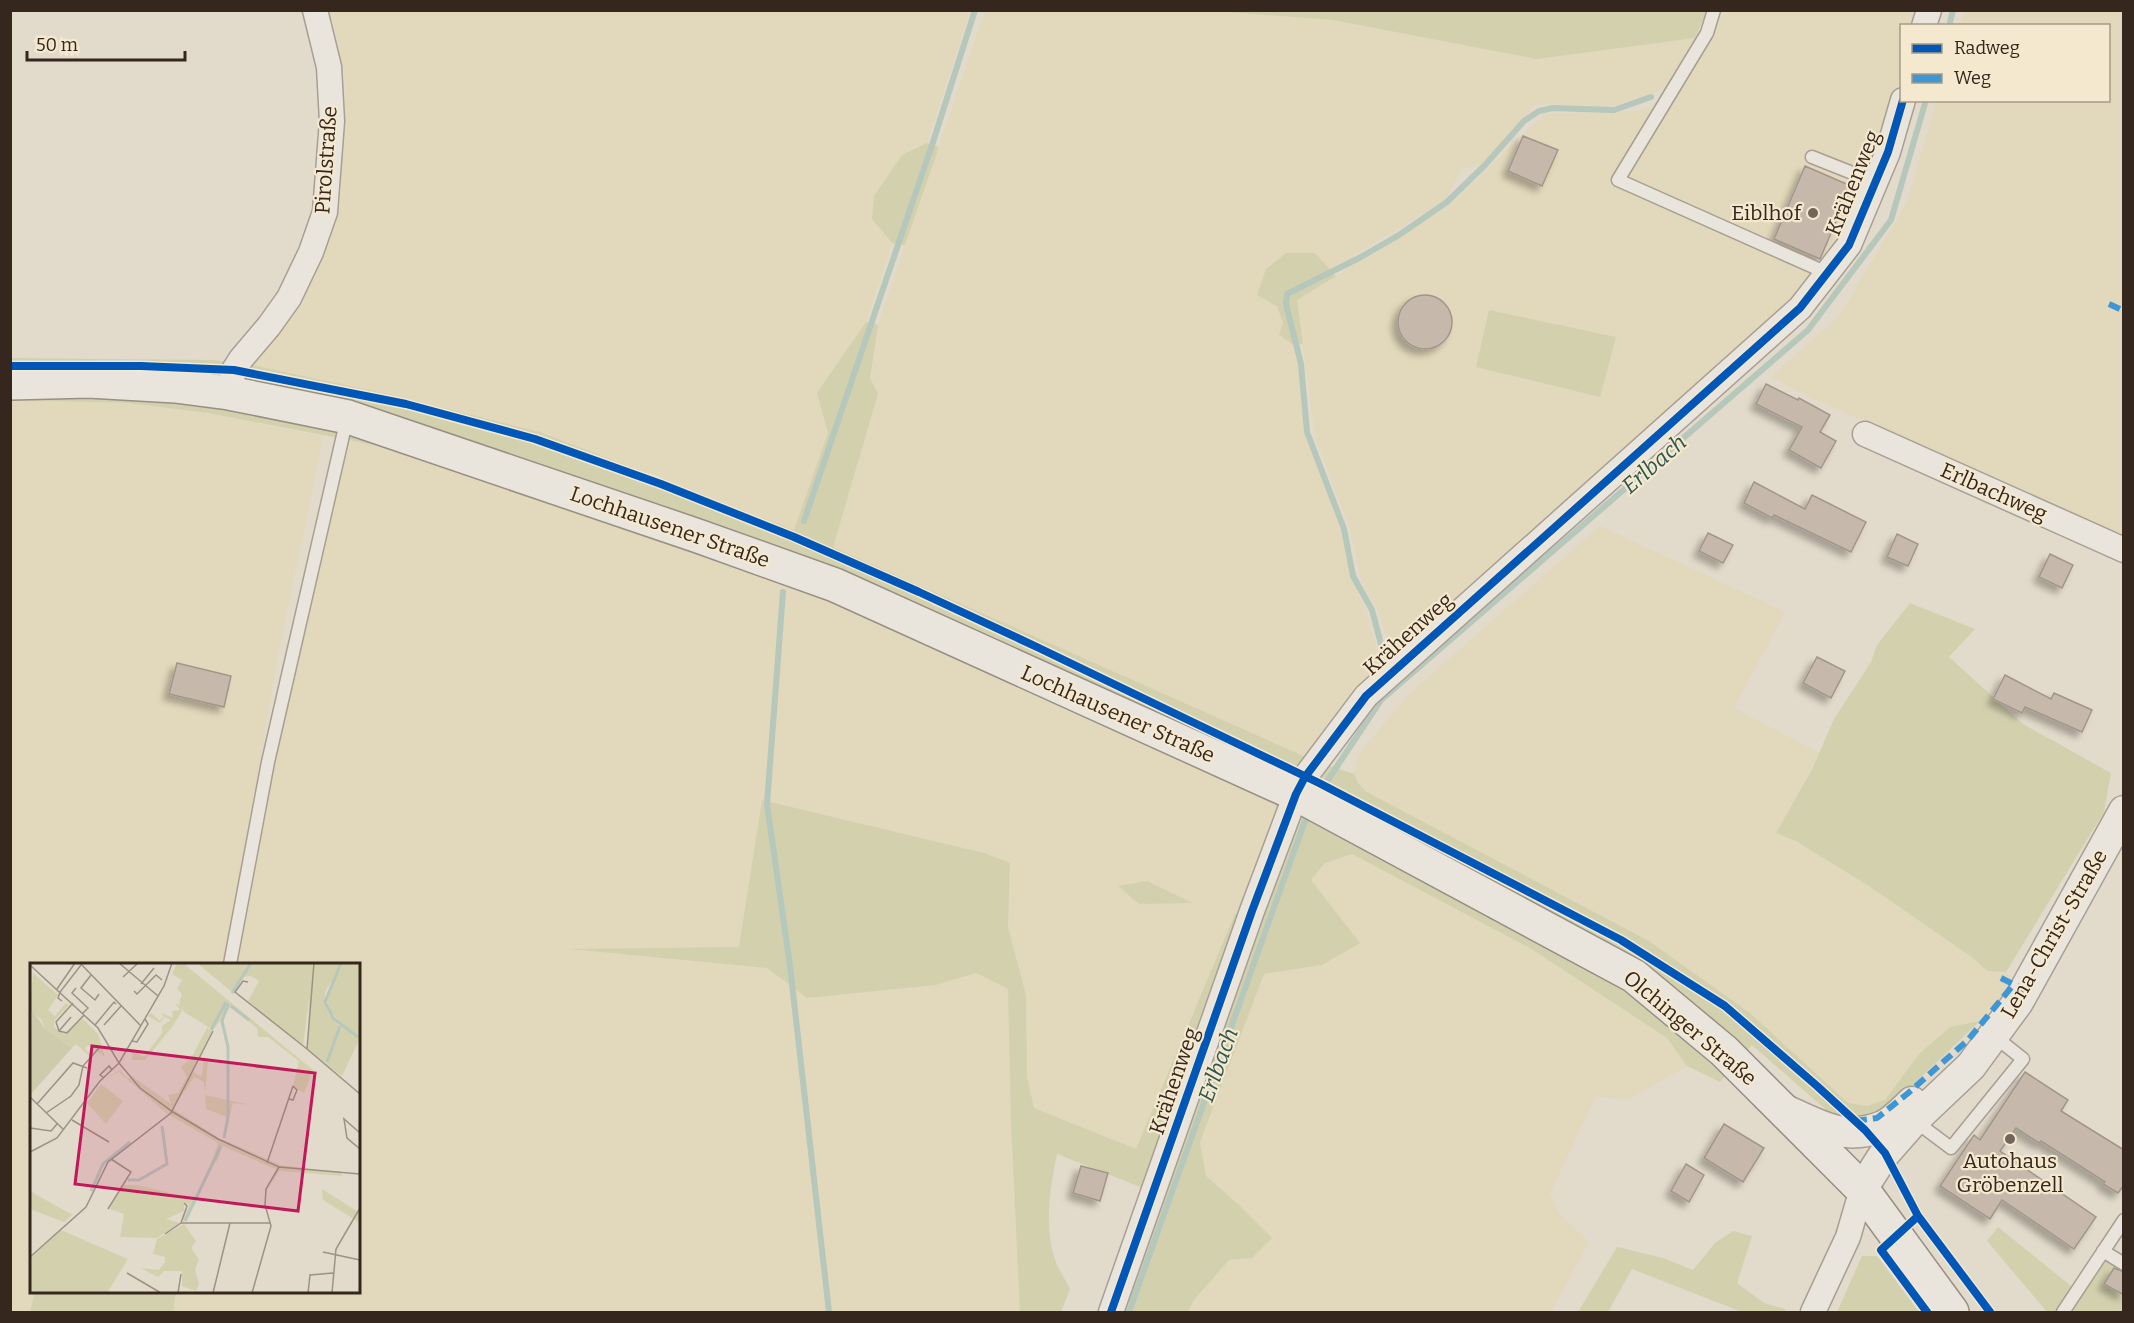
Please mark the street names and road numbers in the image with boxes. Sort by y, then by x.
street label: Pirolstraße [309,105,343,215]
street label: Krähenweg [1820,126,1886,240]
street label: Erlbachweg [1937,457,2052,527]
street label: Lochhausener Straße [567,481,773,573]
street label: Krähenweg [1358,587,1458,681]
street label: Lochhausener Straße [1017,660,1219,768]
street label: Lena-Christ-Straße [1995,845,2113,1023]
street label: Olchinger Straße [1618,965,1762,1091]
street label: Krähenweg [1144,1024,1205,1138]

